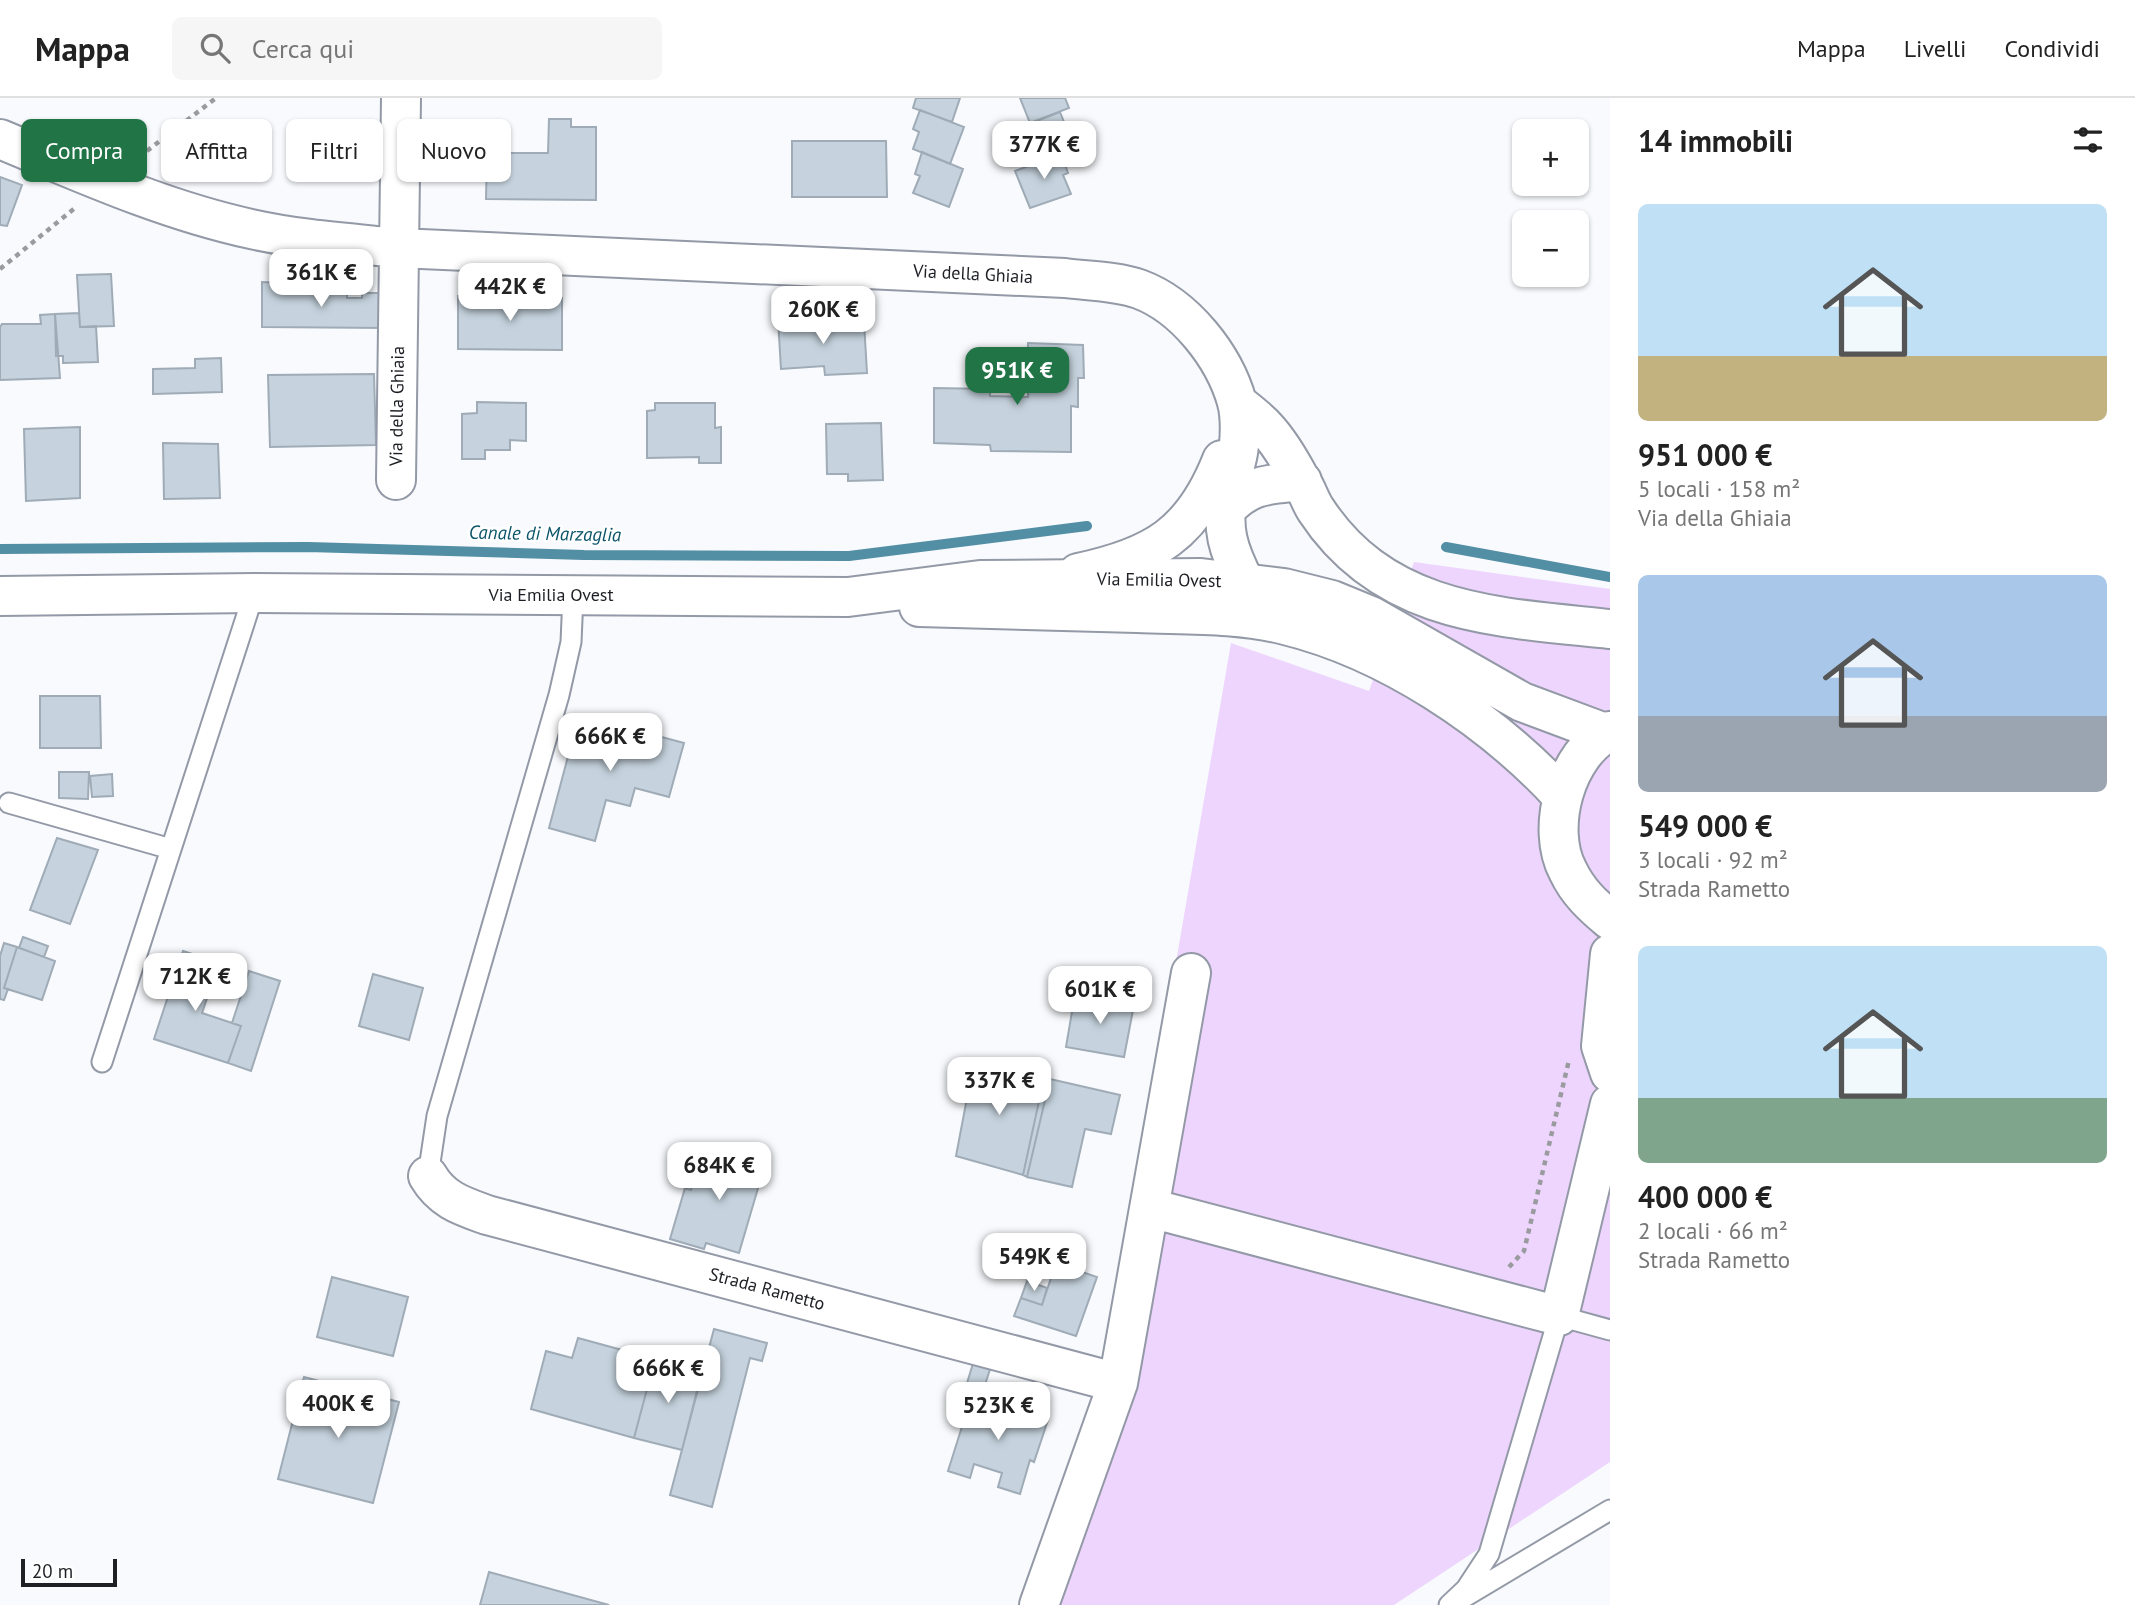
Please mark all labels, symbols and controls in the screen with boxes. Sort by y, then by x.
search box [172,17,662,80]
text: Mappa [35,27,130,70]
icon: search [196,29,234,67]
text: Cerca qui [252,32,354,65]
text: Mappa [1797,33,1866,64]
text: Livelli [1904,33,1966,64]
text: Condividi [2004,33,2100,64]
chip: Compra [21,119,147,182]
chip: Affitta [161,119,272,182]
chip: Filtri [286,119,383,182]
chip: Nuovo [397,119,511,182]
map controls [1512,119,1589,287]
button: + [1512,119,1589,196]
text: 14 immobili [1638,121,1793,160]
icon: filters [2069,121,2107,159]
pin: 377K € [987,122,1101,181]
text: 377K € [1008,129,1080,158]
button: − [1512,210,1589,287]
icon: home [1810,249,1936,375]
pin: 361K € [264,250,378,309]
text: 361K € [285,257,357,286]
street label: Via della Ghiaia [911,259,1034,288]
pin: 442K € [453,264,567,323]
text: 442K € [474,271,546,300]
pin: 260K € [766,286,880,346]
text: 260K € [787,294,859,323]
street label: Via della Ghiaia [384,346,409,467]
pin: 951K € [960,348,1074,407]
text: 951K € [981,355,1053,384]
text: 951 000 € [1638,435,1772,474]
text: 5 locali · 158 m² [1638,474,1800,503]
text: Via della Ghiaia [1638,503,1792,532]
water label: Canale di Marzaglia [469,520,622,546]
street label: Via Emilia Ovest [1095,567,1222,592]
street label: Via Emilia Ovest [487,583,614,606]
icon: home [1810,620,1936,746]
pin: 666K € [553,714,667,773]
text: 666K € [574,721,646,750]
text: 549 000 € [1638,806,1772,845]
text: 3 locali · 92 m² [1638,845,1788,874]
text: Strada Rametto [1638,874,1790,903]
pin: 712K € [138,954,252,1013]
text: 712K € [159,961,231,990]
pin: 601K € [1043,967,1157,1026]
text: 601K € [1064,974,1136,1003]
icon: home [1810,991,1936,1117]
pin: 337K € [942,1058,1056,1117]
text: 337K € [963,1065,1035,1094]
pin: 684K € [662,1142,776,1202]
text: 684K € [683,1150,755,1179]
text: 400 000 € [1638,1177,1772,1216]
text: 2 locali · 66 m² [1638,1216,1788,1245]
pin: 549K € [977,1234,1091,1293]
text: 549K € [998,1241,1070,1270]
text: Strada Rametto [1638,1245,1790,1274]
street label: Strada Rametto [707,1262,828,1315]
pin: 666K € [611,1346,725,1405]
text: 666K € [632,1353,704,1382]
pin: 400K € [281,1380,395,1440]
pin: 523K € [941,1382,1055,1442]
text: 400K € [302,1388,374,1417]
text: 523K € [962,1390,1034,1419]
scale bar [21,1556,117,1588]
text: 20 m [32,1559,73,1583]

